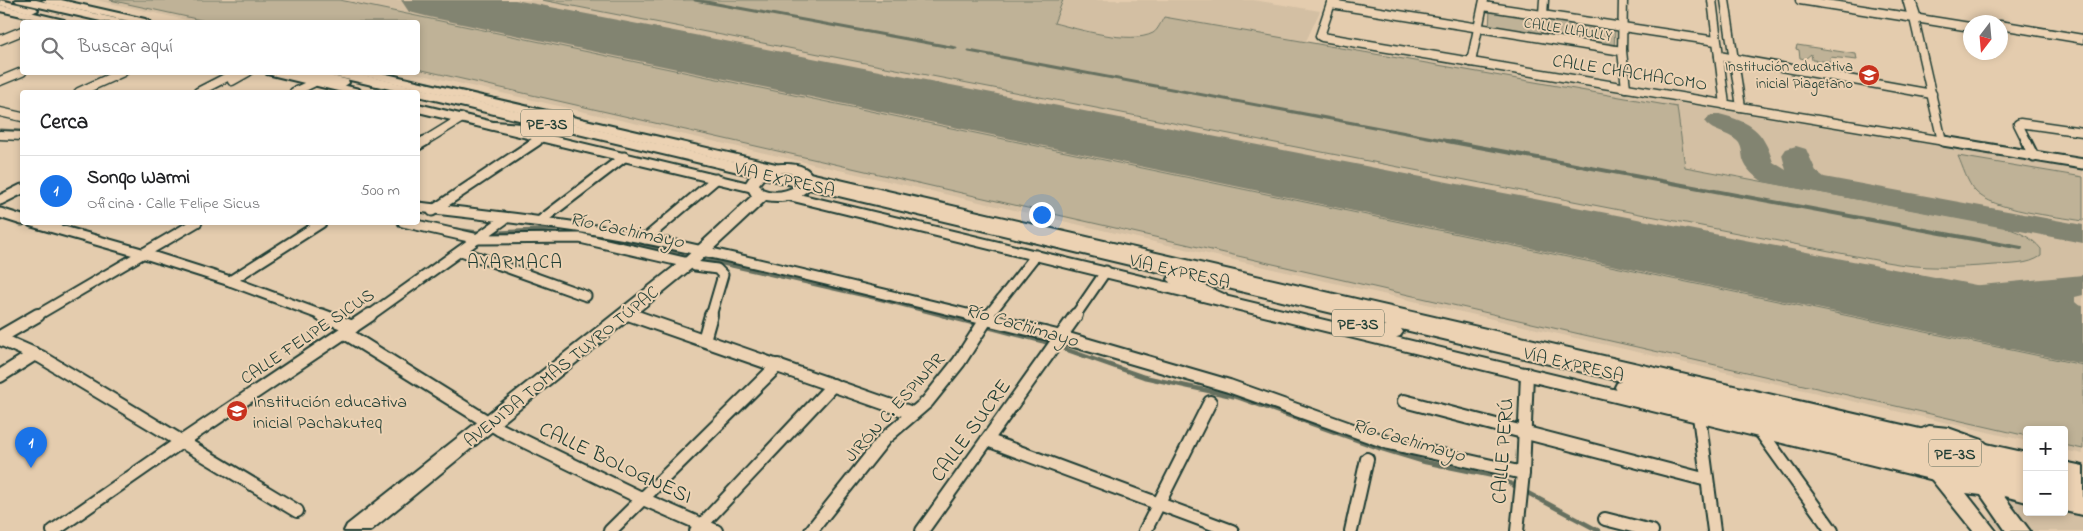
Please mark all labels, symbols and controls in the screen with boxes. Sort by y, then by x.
street label: CALLE LLAULLY [1522,12,1614,48]
north arrow [1963,15,2008,60]
search box [20,20,420,75]
icon: search [38,34,66,62]
text: Buscar aquí [78,34,173,61]
street label: CALLE CHACHACOMO [1550,49,1709,99]
place label: Institución educativa inicial Piagetano [1725,56,1853,96]
school or university icon: Institución educativa inicial Piagetano [1857,63,1881,87]
text: Cerca [40,108,88,138]
road number: PE-3S [521,110,573,136]
street label: VÍA EXPRESA [731,157,837,205]
text: Sonqo Warmi [87,165,190,192]
text: 1 [53,179,59,203]
text: 500 m [361,179,400,203]
text: Oficina · Calle Felipe Sicus [87,192,260,216]
your location [1029,202,1055,228]
water label: Río Cachimayo [567,206,687,257]
street label: VÍA EXPRESA [1126,249,1232,297]
district label: AYARMACA [467,250,563,277]
street label: AVENIDA TOMÁS TUYRO TÚPAC [459,281,665,455]
street label: CALLE FELIPE SICUS [236,283,380,392]
water label: Río Cachimayo [962,297,1082,356]
road number: PE-3S [1332,309,1384,336]
street label: VÍA EXPRESA [1520,342,1626,390]
street label: JIRÓN C. ESPINAR [839,348,952,469]
street label: CALLE SUCRE [924,374,1019,489]
place label: Institución educativa inicial Pachakuteq [253,390,407,437]
street label: CALLE PERÚ [1485,397,1523,505]
school or university icon: Institución educativa inicial Pachakuteq [225,399,249,423]
water label: Río Cachimayo [1349,412,1469,471]
street label: CALLE BOLOGNESI [534,415,697,512]
map controls [2023,426,2068,516]
button: + [2023,426,2068,471]
pin: 1 [15,427,47,468]
road number: PE-3S [1929,439,1981,466]
button: − [2023,471,2068,516]

